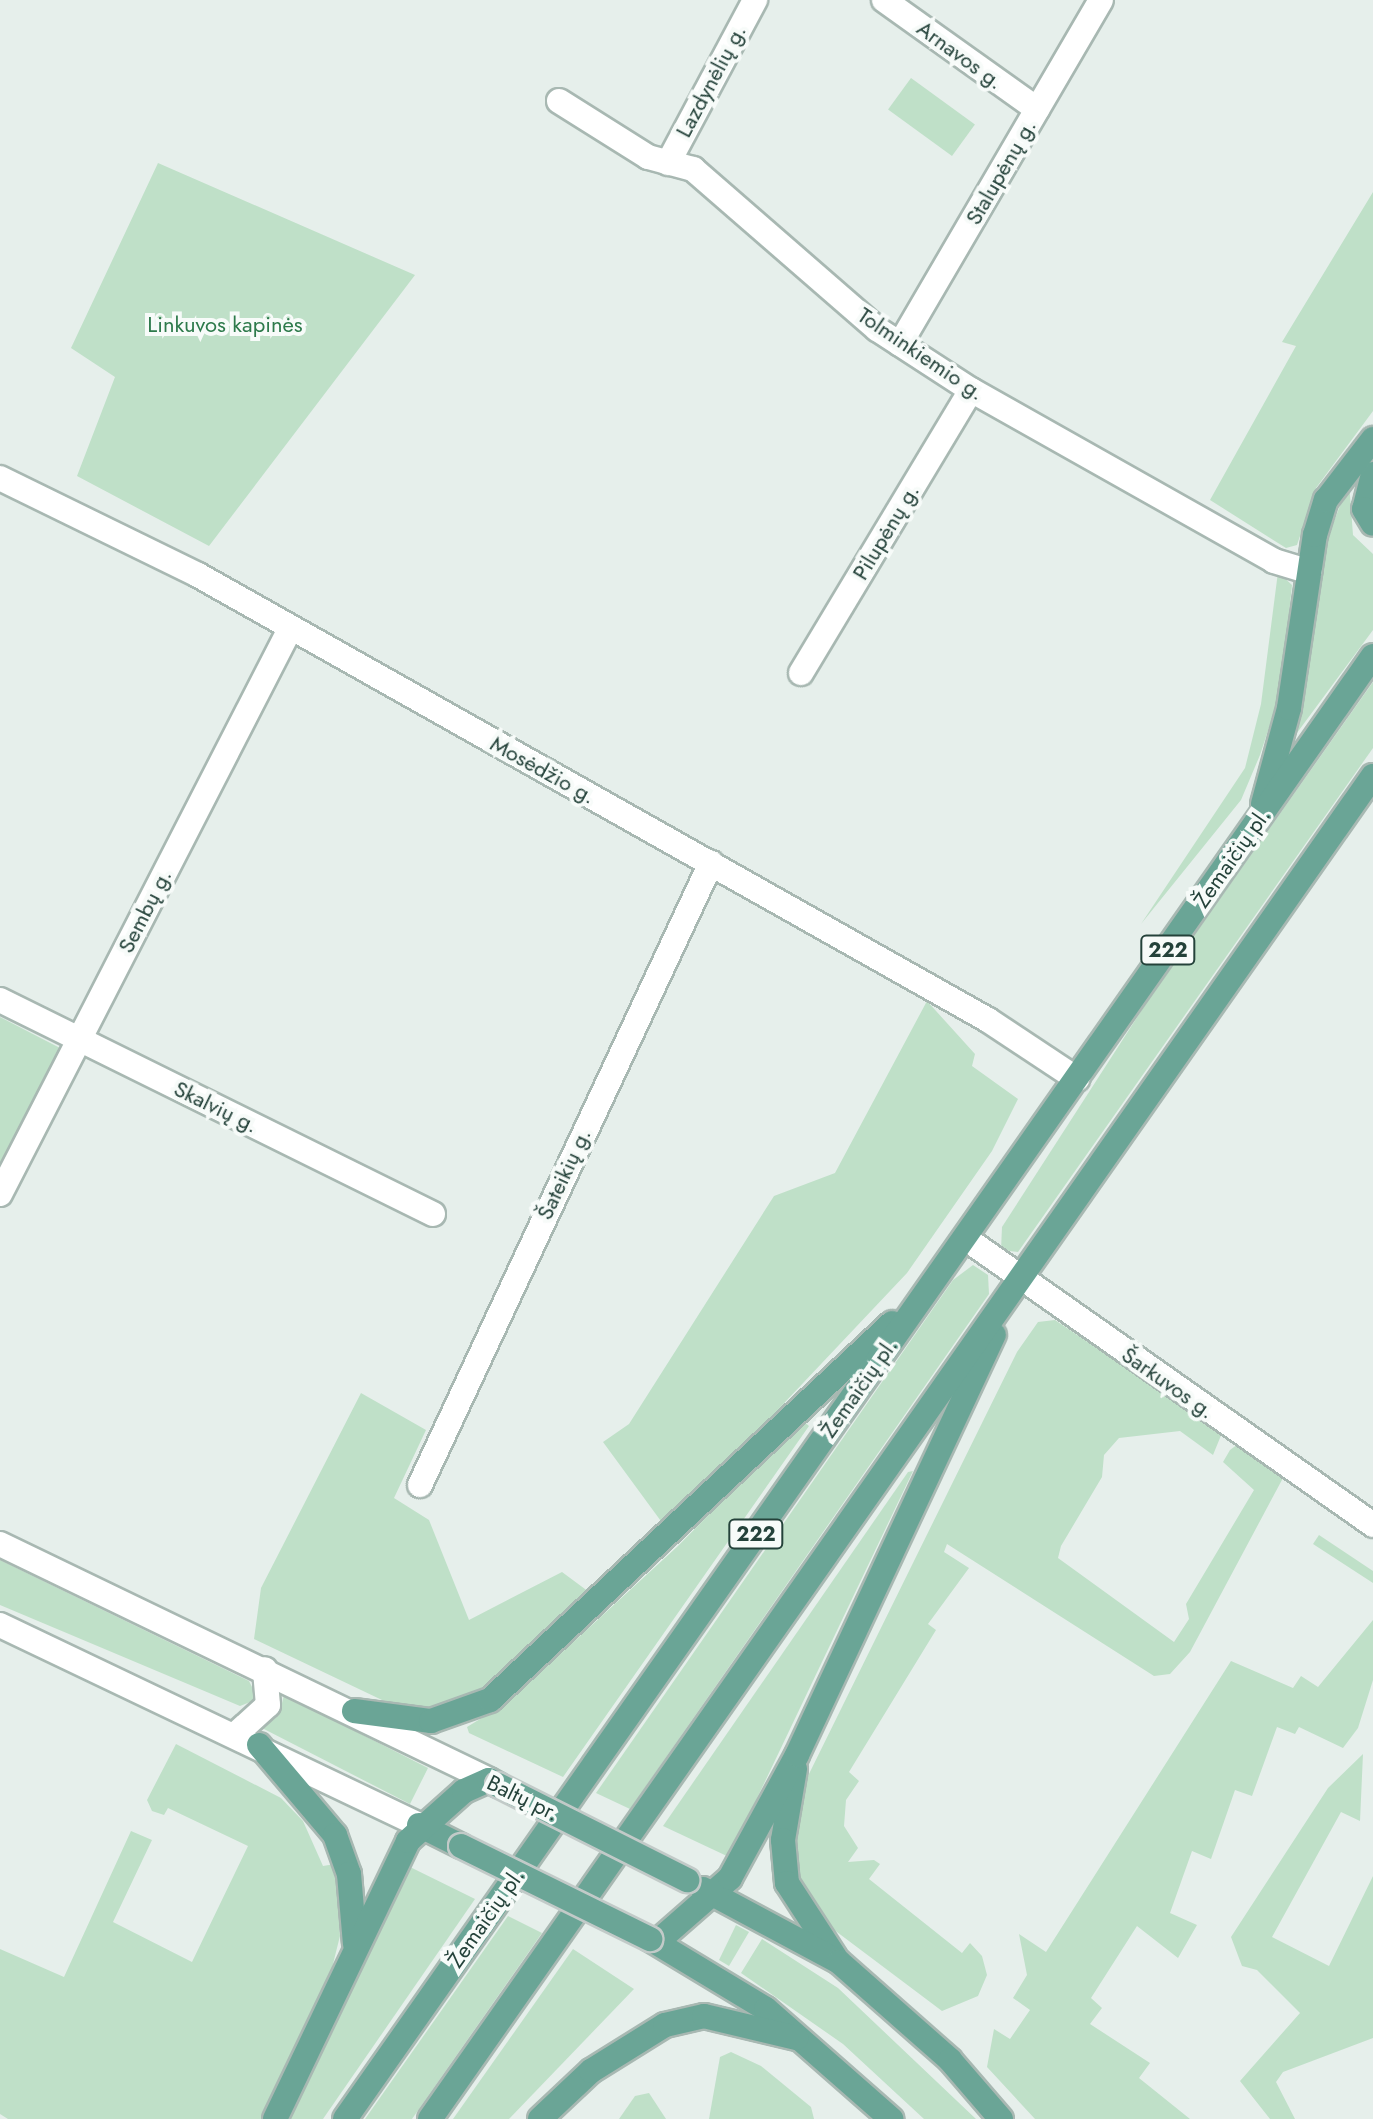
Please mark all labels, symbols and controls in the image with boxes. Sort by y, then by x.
street label: Arnavos g. [912,15,1008,95]
street label: Lazdynėlių g. [670,20,752,142]
street label: Stalupėnų g. [960,115,1042,229]
street label: Tolminkiemio g. [853,302,989,406]
park label: Linkuvos kapinės [147,312,303,338]
street label: Pilupėnų g. [847,479,925,585]
street label: Mosėdžio g. [486,730,600,810]
street label: Žemaičių pl. [1188,803,1276,913]
street label: Sembų g. [113,865,177,957]
road number: 222 [1140,934,1196,966]
street label: Skalvių g. [170,1075,262,1139]
street label: Šateikių g. [531,1124,597,1224]
street label: Žemaičių pl. [815,1333,903,1443]
street label: Šarkuvos g. [1117,1341,1219,1425]
road number: 222 [728,1518,784,1550]
street label: Baltų pr. [483,1769,563,1827]
street label: Žemaičių pl. [442,1863,530,1973]

